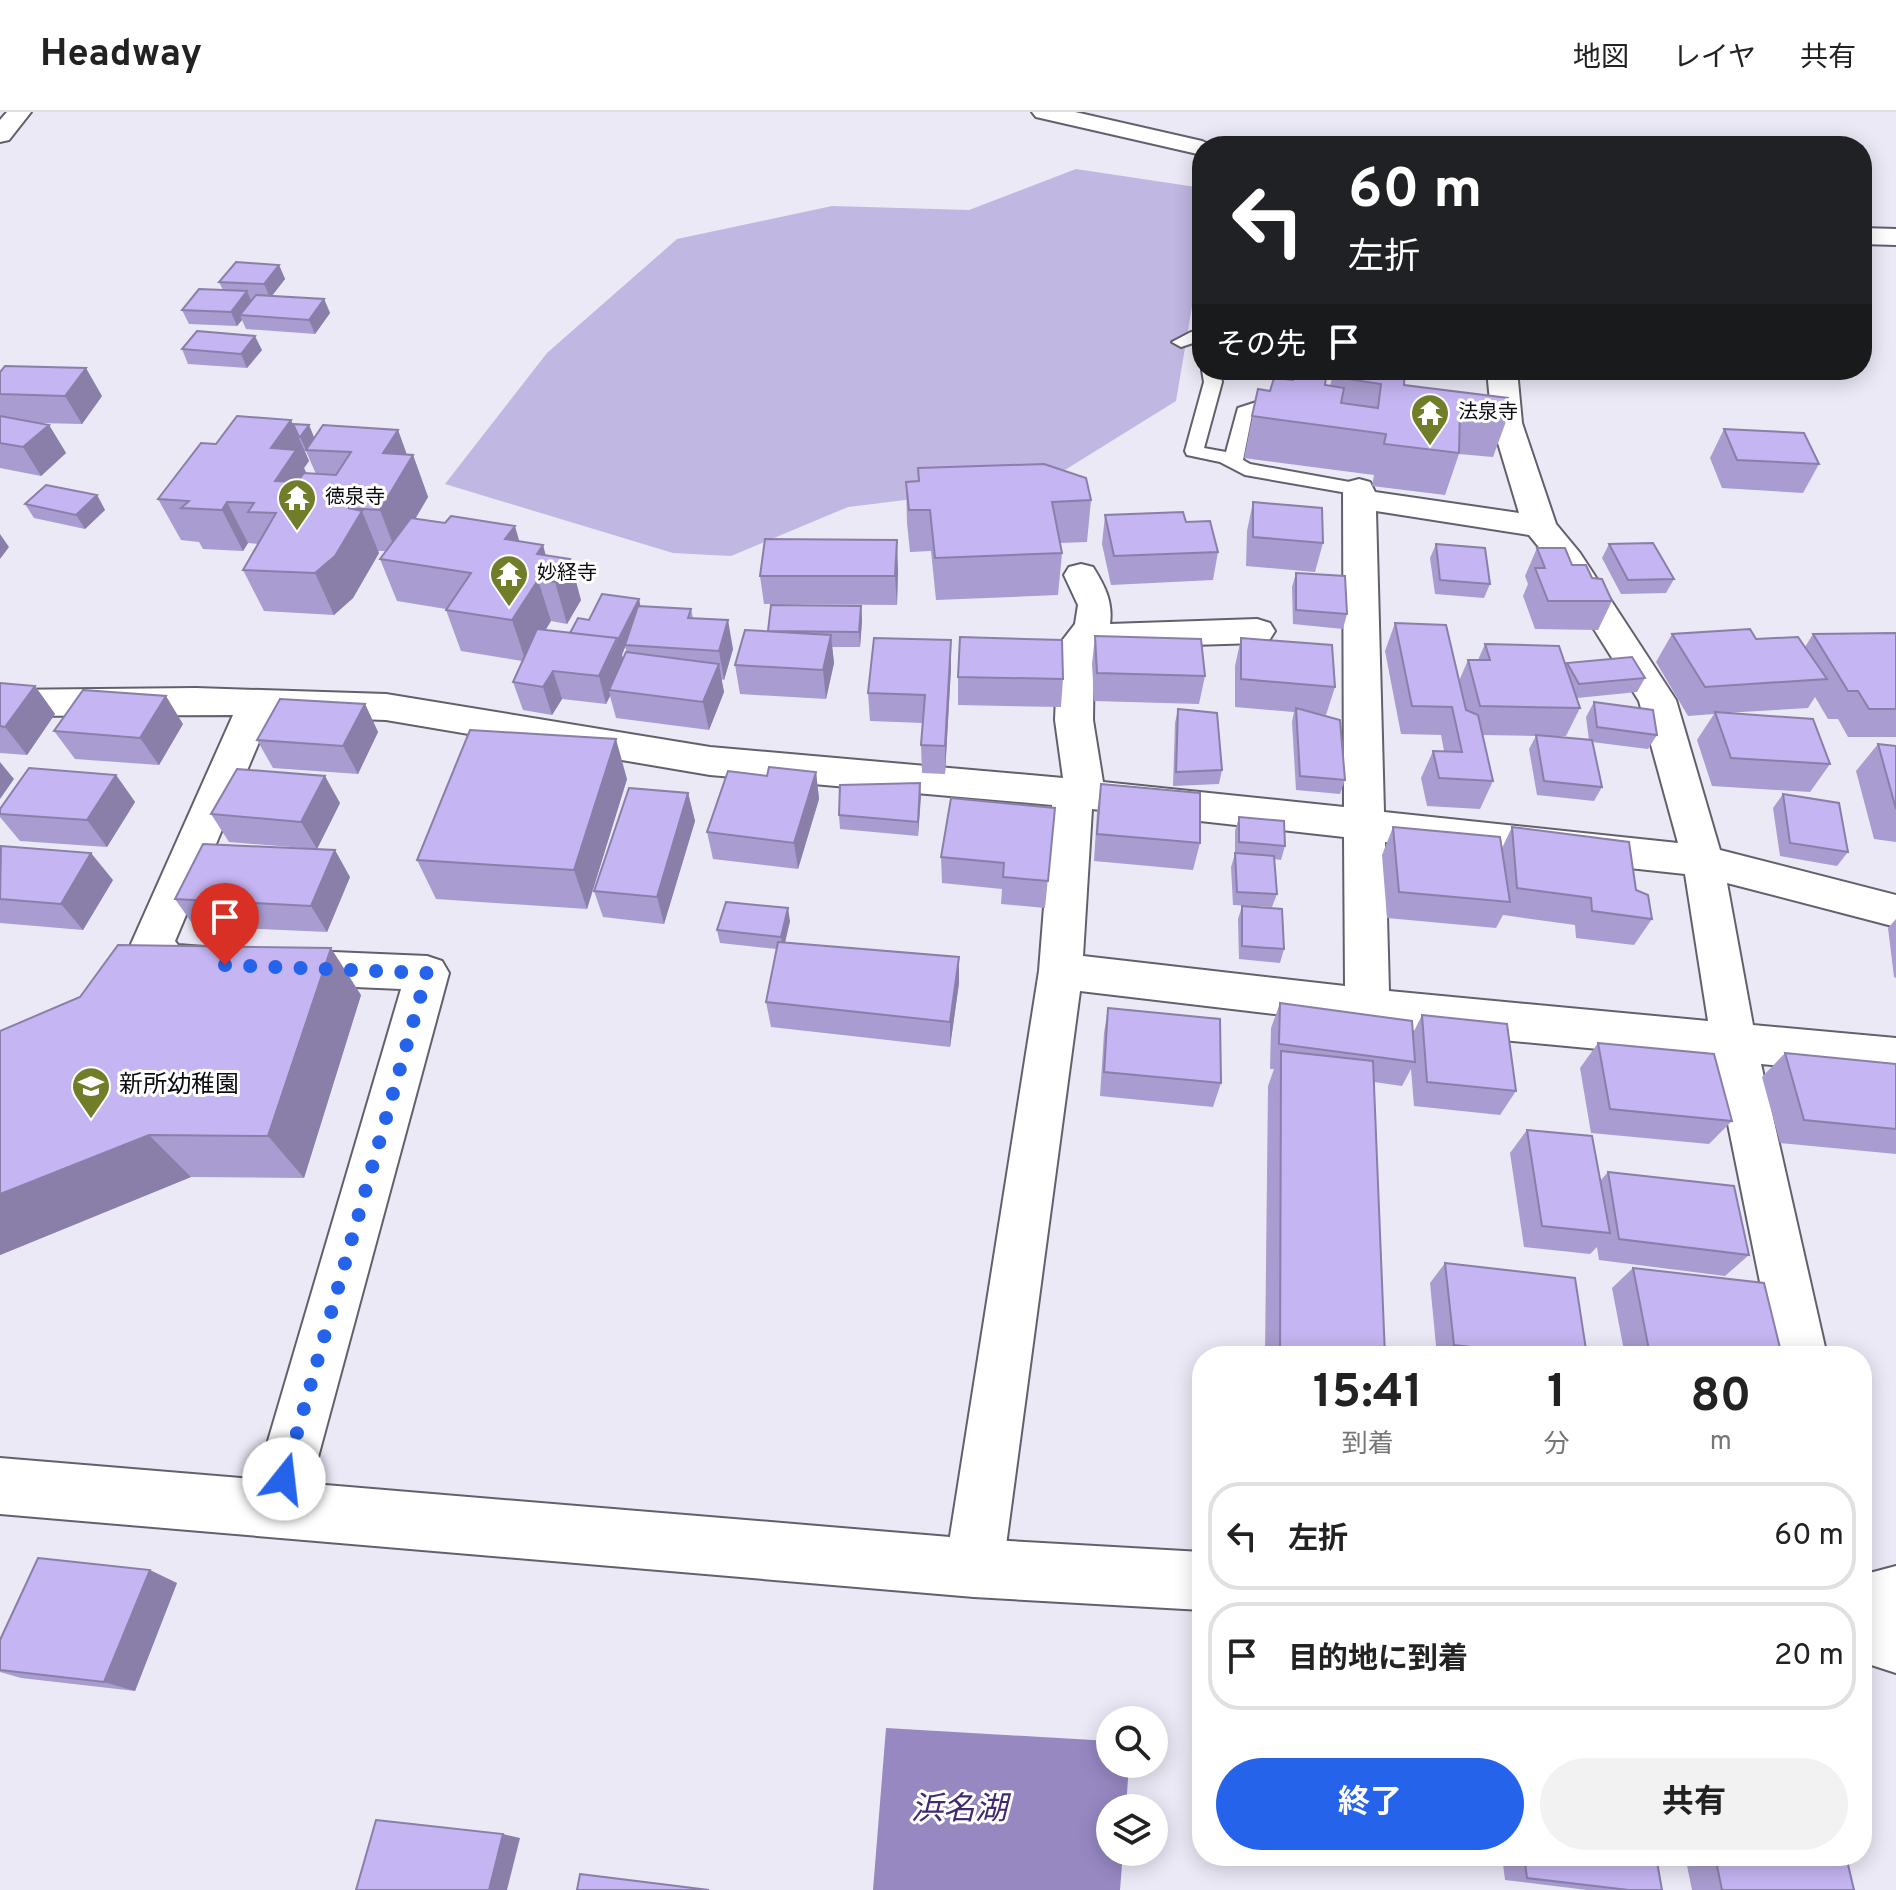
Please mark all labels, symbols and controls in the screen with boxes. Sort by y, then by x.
text: Headway [40,31,202,80]
text: 地図 [1573,41,1629,77]
text: レイヤ [1673,41,1756,77]
text: 共有 [1800,41,1856,77]
text: 60 m [1348,157,1482,227]
icon: left [1216,168,1320,272]
text: 左折 [1348,236,1420,282]
icon: arrive [1322,320,1366,364]
text: その先 [1216,328,1306,365]
temple icon: 法泉寺 [1409,392,1451,447]
place label: 法泉寺 [1458,400,1518,426]
temple icon: 徳泉寺 [276,477,318,532]
place label: 徳泉寺 [325,485,385,511]
temple icon: 妙経寺 [488,553,530,608]
place label: 妙経寺 [537,561,597,587]
pin [191,883,259,965]
icon: arrive [203,895,247,939]
school or university icon: 新所幼稚園 [70,1065,112,1120]
place label: 新所幼稚園 [119,1071,239,1101]
text: 15:41 [1313,1364,1423,1424]
text: 1 [1547,1364,1566,1424]
text: 80 [1690,1368,1751,1428]
text: m [1710,1426,1732,1459]
text: 到着 [1342,1429,1394,1462]
text: 分 [1544,1429,1570,1462]
position arrow [242,1437,326,1521]
icon: left [1220,1514,1264,1558]
text: 60 m [1774,1518,1844,1555]
text: 左折 [1288,1522,1348,1559]
icon: arrive [1220,1634,1264,1678]
text: 20 m [1774,1638,1844,1675]
text: 目的地に到着 [1288,1642,1468,1679]
map controls [1096,1706,1168,1866]
button: search [1096,1706,1168,1778]
button: 終了 [1216,1758,1524,1850]
button: 共有 [1540,1758,1848,1850]
water label: 浜名湖 [911,1791,1012,1831]
button: layers [1096,1794,1168,1866]

